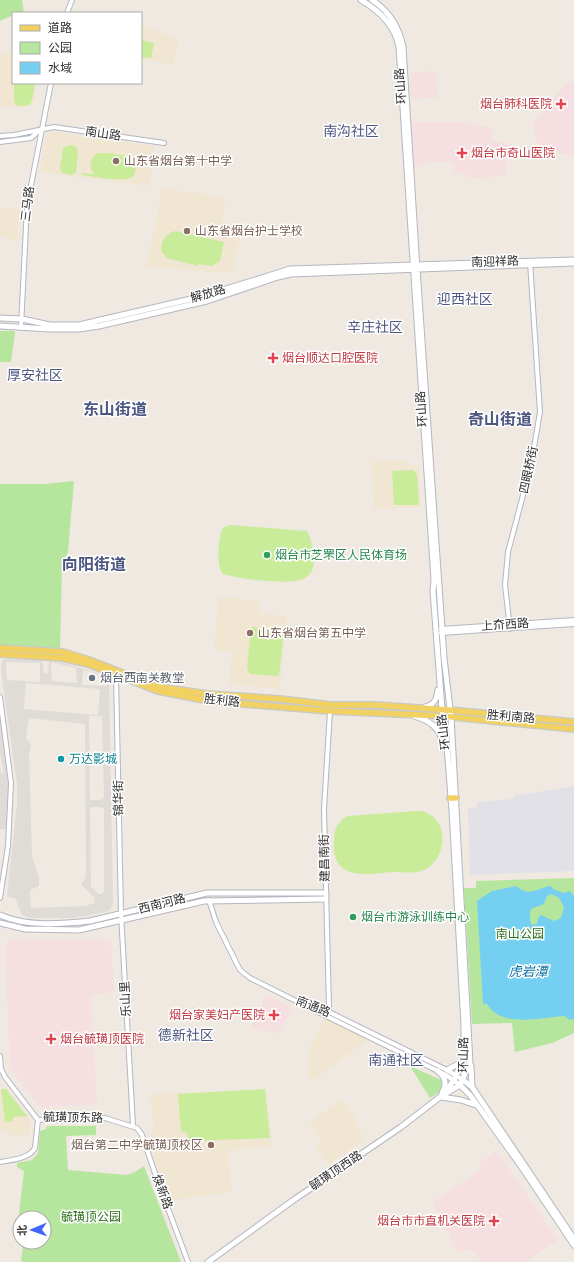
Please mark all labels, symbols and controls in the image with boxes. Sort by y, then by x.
legend [12,12,142,84]
text: 道路 [48,21,72,36]
text: 公园 [48,41,72,56]
text: 水域 [48,61,72,76]
street label: 环山路 [392,68,410,104]
place label: 烟台肺科医院 [480,97,552,112]
marker: 烟台肺科医院 [555,98,567,110]
district label: 南沟社区 [323,123,379,140]
street label: 南山路 [84,124,122,144]
place label: 烟台市奇山医院 [471,146,555,161]
marker: 烟台市奇山医院 [456,147,468,159]
place label: 山东省烟台第十中学 [124,154,232,169]
marker: 山东省烟台第十中学 [111,156,121,166]
street label: 三马路 [18,185,38,223]
place label: 山东省烟台护士学校 [195,224,303,239]
marker: 山东省烟台护士学校 [182,226,192,236]
street label: 南迎祥路 [471,254,519,270]
street label: 解放路 [189,282,227,306]
district label: 迎西社区 [437,291,493,308]
district label: 辛庄社区 [347,319,403,336]
place label: 烟台顺达口腔医院 [282,351,378,366]
marker: 烟台顺达口腔医院 [267,352,279,364]
district label: 厚安社区 [7,367,63,384]
street label: 环山路 [413,391,431,427]
district label: 东山街道 [83,400,147,420]
district label: 奇山街道 [468,410,532,430]
street label: 四眼桥街 [517,445,541,495]
place label: 烟台市芝罘区人民体育场 [275,548,407,563]
marker: 烟台市芝罘区人民体育场 [262,550,272,560]
district label: 向阳街道 [62,555,126,575]
street label: 上夼西路 [481,616,529,634]
place label: 山东省烟台第五中学 [258,626,366,641]
marker: 山东省烟台第五中学 [245,628,255,638]
place label: 烟台西南关教堂 [100,671,184,686]
marker: 烟台西南关教堂 [87,673,97,683]
street label: 胜利路 [203,692,241,710]
street label: 胜利南路 [486,707,536,727]
street label: 环山路 [434,713,454,751]
place label: 万达影城 [69,752,117,767]
marker: 万达影城 [56,754,66,764]
street label: 锦华街 [111,780,127,816]
street label: 建昌南街 [317,834,333,882]
street label: 西南河路 [137,891,187,917]
place label: 烟台市游泳训练中心 [361,910,469,925]
marker: 烟台市游泳训练中心 [348,912,358,922]
park label: 南山公园 [496,927,544,942]
water label: 虎岩潭 [508,964,549,980]
street label: 乐山里 [118,981,134,1017]
street label: 南通路 [294,994,332,1020]
place label: 烟台家美妇产医院 [169,1008,265,1023]
marker: 烟台家美妇产医院 [268,1009,280,1021]
district label: 德新社区 [158,1027,214,1044]
place label: 烟台毓璜顶医院 [60,1032,144,1047]
marker: 烟台毓璜顶医院 [45,1033,57,1045]
street label: 环山路 [456,1037,472,1073]
district label: 南通社区 [368,1052,424,1069]
street label: 毓璜顶东路 [43,1110,103,1126]
place label: 烟台第二中学毓璜顶校区 [71,1138,203,1153]
marker: 烟台第二中学毓璜顶校区 [206,1140,216,1150]
street label: 毓璜顶西路 [307,1148,365,1194]
street label: 焕新路 [149,1173,175,1211]
north arrow [12,1210,52,1250]
park label: 毓璜顶公园 [61,1210,121,1225]
place label: 烟台市市直机关医院 [377,1214,485,1229]
marker: 烟台市市直机关医院 [488,1215,500,1227]
text: 北 [16,1225,29,1236]

